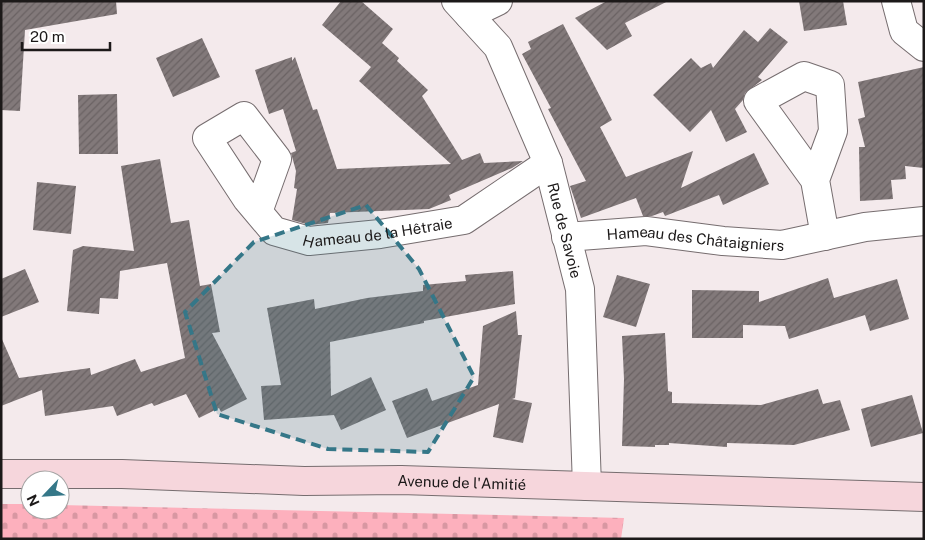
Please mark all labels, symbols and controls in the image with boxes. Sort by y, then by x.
scale bar [22,20,110,52]
text: 20 m [30,28,65,45]
street label: Rue de Savoie [545,181,585,280]
street label: Hameau de la Hêtraie [301,214,454,251]
street label: Hameau des Châtaigniers [606,222,785,254]
north arrow [20,470,70,520]
street label: Avenue de l'Amitié [397,471,527,493]
text: N [24,492,43,509]

